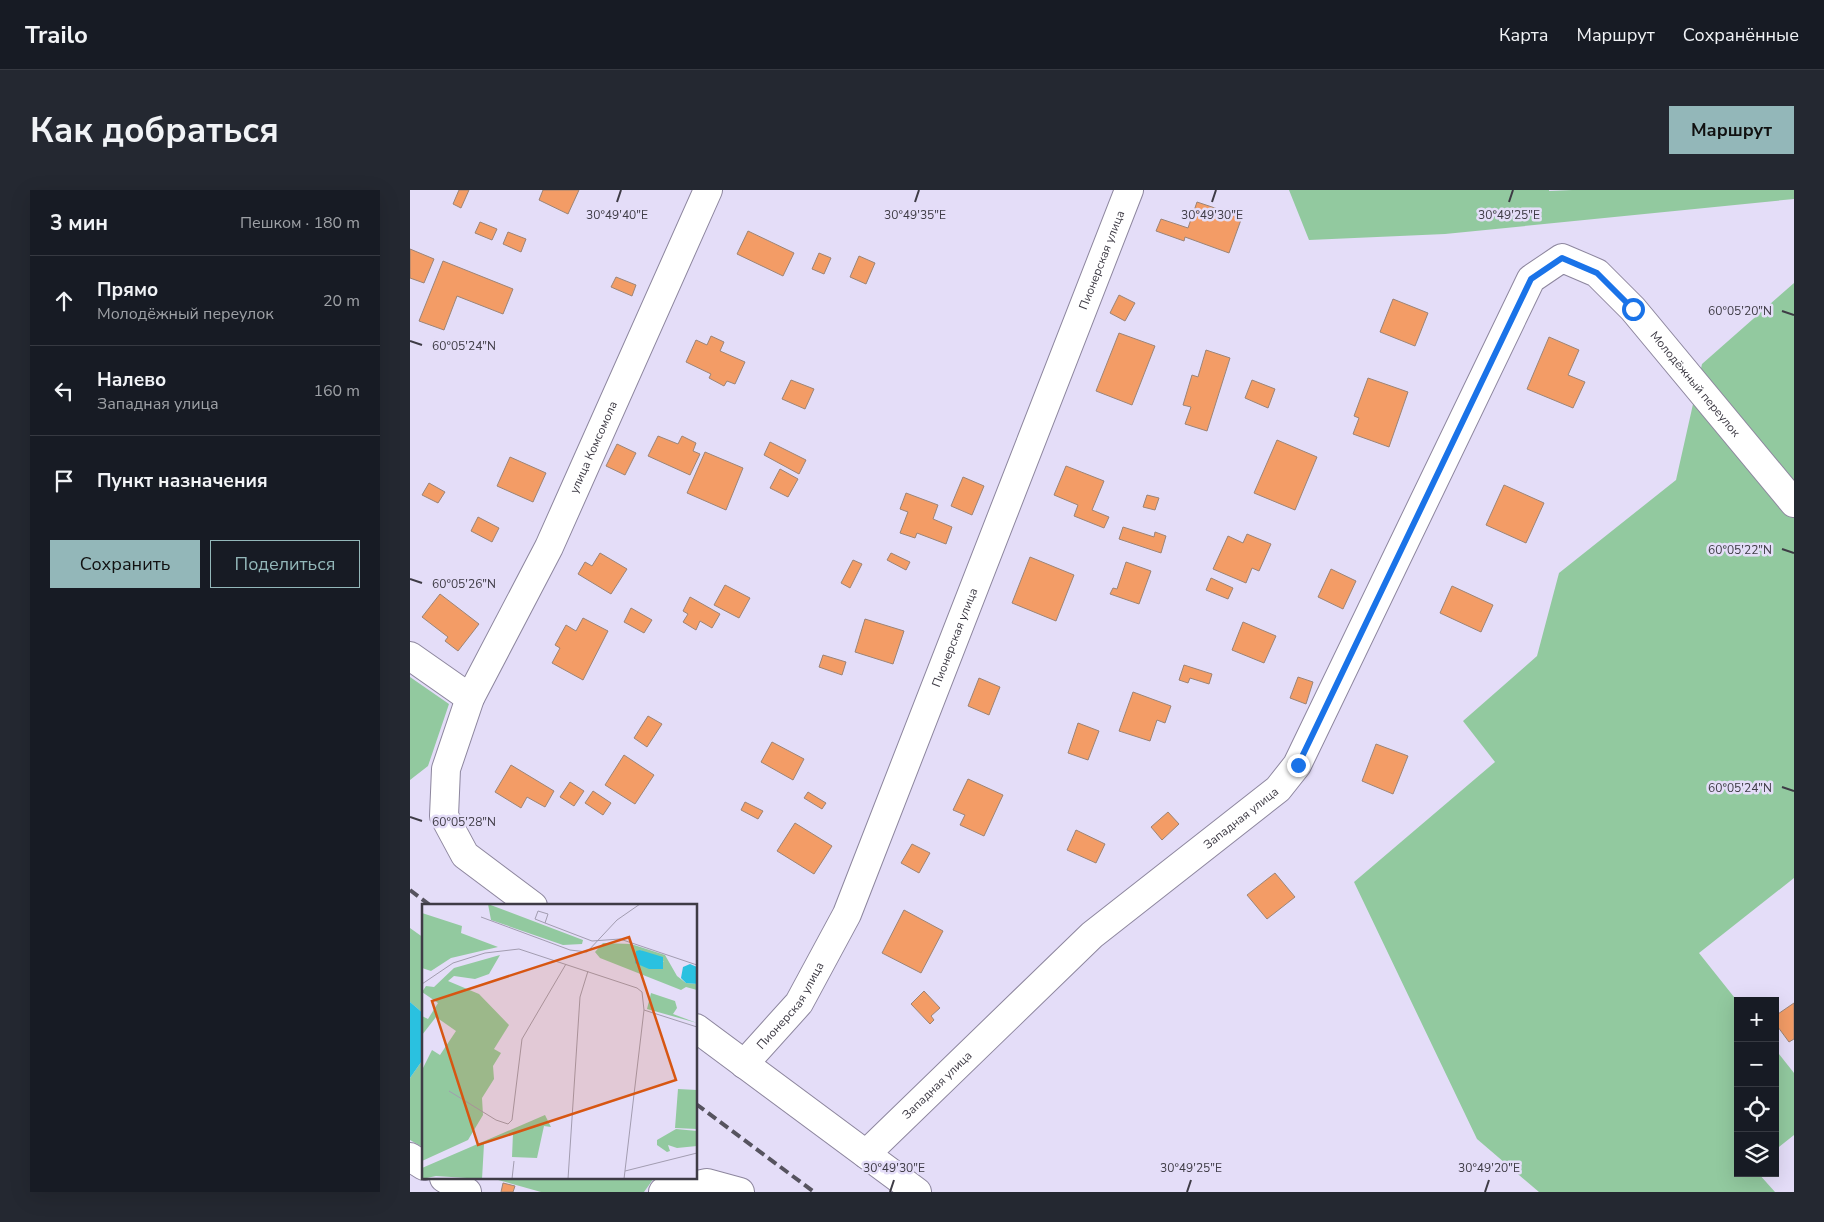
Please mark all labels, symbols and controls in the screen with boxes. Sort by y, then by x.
text: Trailo [25,19,88,51]
text: Карта [1499,23,1549,47]
text: Маршрут [1577,23,1655,47]
text: Сохранённые [1683,23,1799,47]
button: Маршрут [1669,106,1794,154]
text: Как добраться [30,107,279,154]
text: 30°49'40"E [586,207,648,223]
text: 30°49'35"E [884,207,946,223]
text: 30°49'30"E [1181,207,1243,223]
text: 30°49'25"E [1478,207,1540,223]
street label: Пионерская улица [1075,208,1128,312]
text: 3 мин [50,209,108,237]
text: Пешком · 180 m [240,212,360,234]
text: Прямо [97,277,158,303]
icon: ahead [50,287,78,315]
text: 20 m [323,290,360,312]
route start [1622,298,1645,321]
text: Молодёжный переулок [97,303,274,325]
text: 60°05'20"N [1708,303,1772,319]
street label: Молодёжный переулок [1647,328,1744,441]
text: 60°05'24"N [432,338,496,354]
text: Налево [97,367,166,393]
icon: left [50,377,78,405]
text: 160 m [313,380,360,402]
text: Западная улица [97,393,219,415]
street label: улица Комсомола [566,399,621,496]
icon: arrive [50,467,78,495]
text: Пункт назначения [97,468,268,494]
button: Сохранить [50,540,200,588]
button: Поделиться [210,540,360,588]
text: 60°05'22"N [1708,542,1772,558]
text: 60°05'26"N [432,576,496,592]
street label: Пионерская улица [928,586,981,689]
route end [1287,754,1310,777]
text: 60°05'24"N [1708,780,1772,796]
street label: Западная улица [1200,784,1282,853]
text: 60°05'28"N [432,814,496,830]
inset map [422,904,698,1180]
street label: Пионерская улица [753,959,828,1053]
map controls [1734,997,1779,1177]
button: + [1734,997,1779,1042]
button: − [1734,1042,1779,1087]
street label: Западная улица [899,1048,975,1123]
button: locate [1734,1087,1779,1132]
button: layers [1734,1132,1779,1177]
text: 30°49'30"E [863,1160,925,1176]
text: 30°49'25"E [1160,1160,1222,1176]
text: 30°49'20"E [1458,1160,1520,1176]

